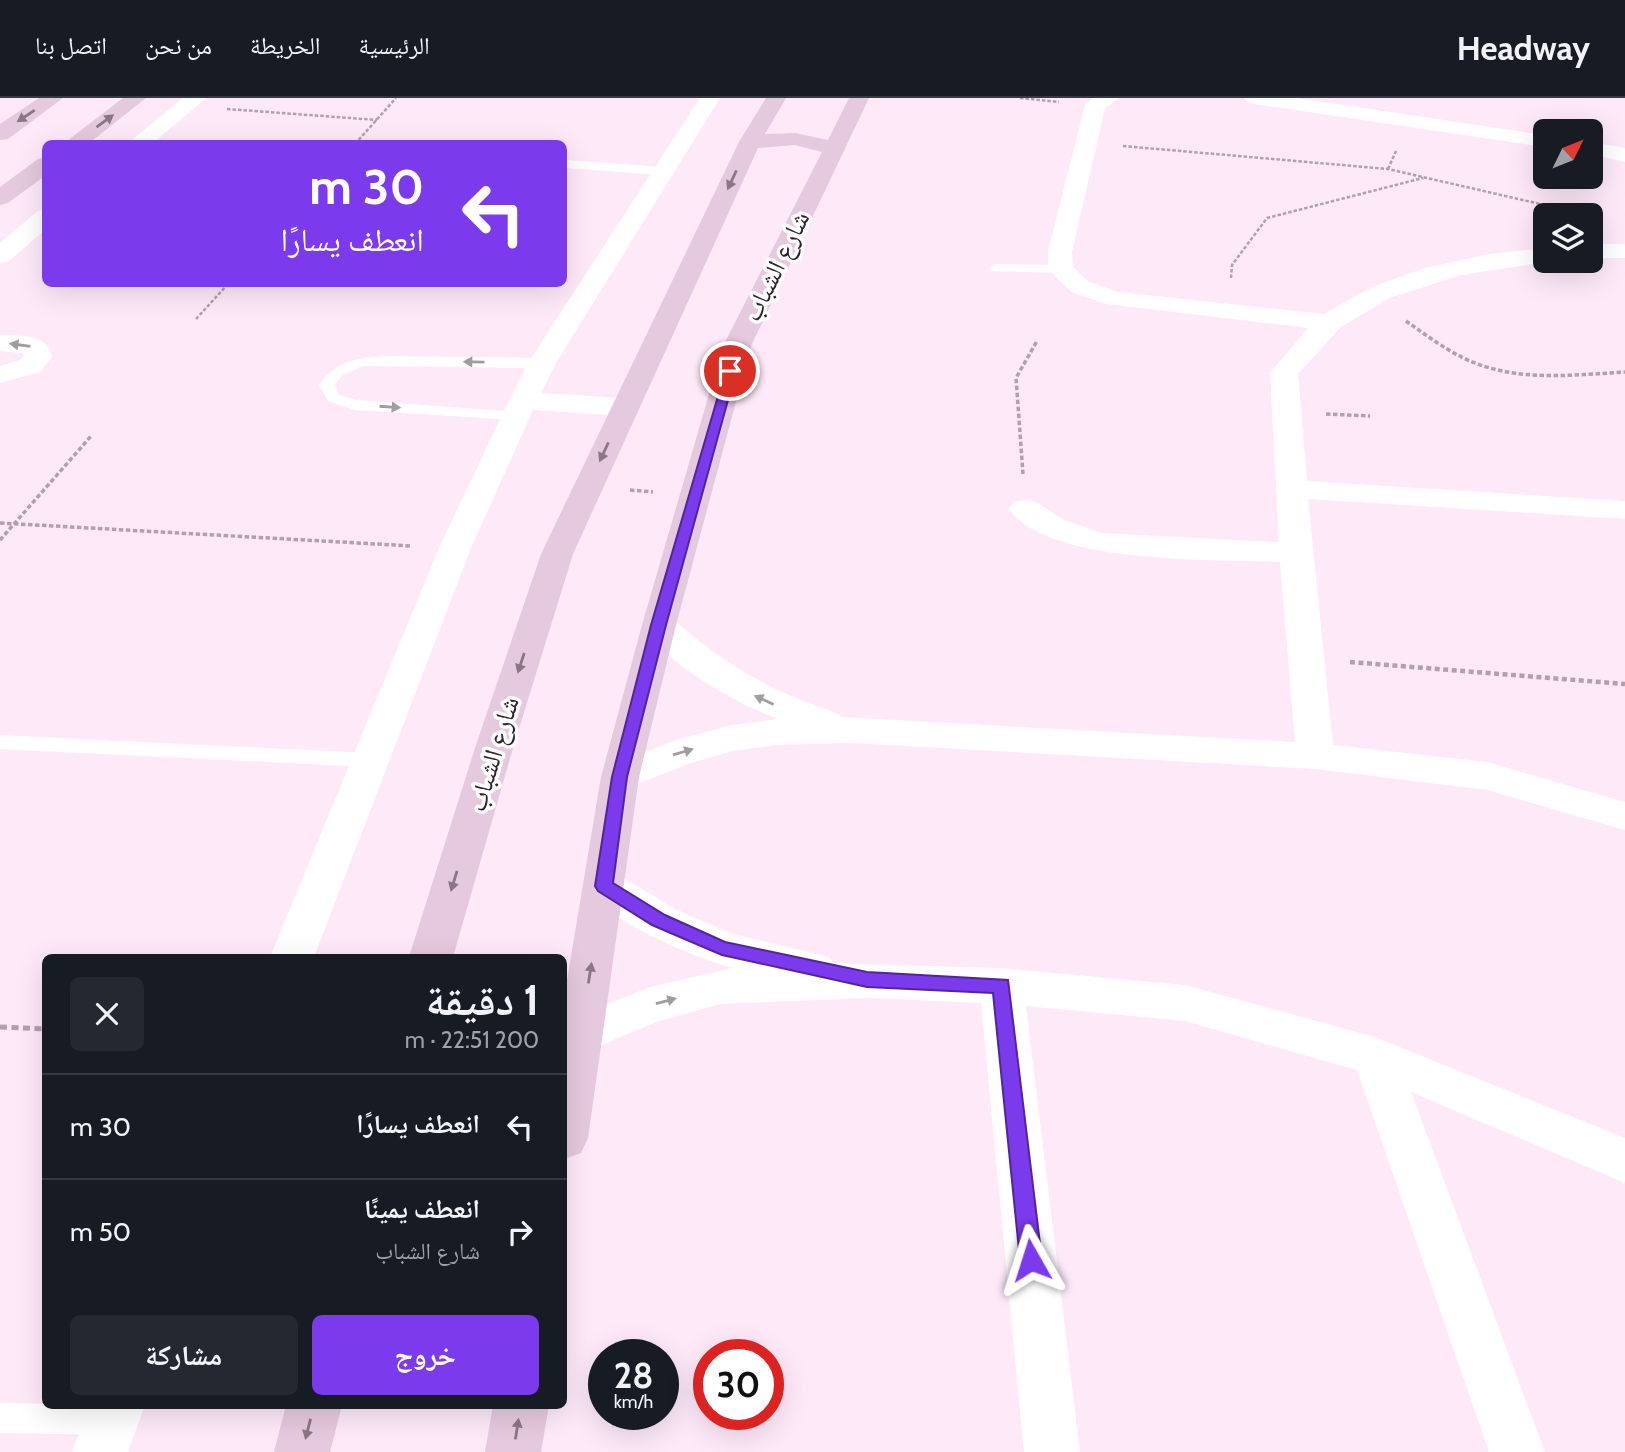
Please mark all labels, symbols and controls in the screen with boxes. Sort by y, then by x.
text: Headway [1457,28,1590,68]
text: اتصل بنا [35,31,107,60]
text: من نحن [145,31,212,60]
text: الخريطة [250,31,321,60]
text: الرئيسية [359,31,430,60]
one-way arrow [17,109,36,122]
one-way arrow [96,114,114,128]
north arrow [1533,119,1603,189]
map controls [1533,119,1603,273]
text: 30 m [309,157,424,216]
icon: left [448,168,539,259]
one-way arrow [727,169,738,190]
button: layers [1533,203,1603,273]
street label: شارع الشباب [736,206,816,326]
text: انعطف يسارًا [281,220,424,259]
one-way arrow [9,340,31,351]
pin [700,341,760,401]
icon: arrive [711,352,749,390]
one-way arrow [463,356,485,368]
one-way arrow [379,402,401,413]
one-way arrow [598,442,610,462]
one-way arrow [516,653,526,674]
street label: شارع الشباب [460,693,526,815]
one-way arrow [754,694,774,705]
one-way arrow [673,746,694,756]
one-way arrow [449,870,459,891]
one-way arrow [585,962,596,984]
text: 1 دقيقة [426,974,539,1026]
button: close [70,977,144,1051]
one-way arrow [655,995,677,1006]
text: 200 m · 22:51 [405,1026,539,1054]
text: انعطف يسارًا [356,1108,480,1140]
icon: left [501,1108,539,1146]
text: 30 m [70,1111,131,1143]
text: انعطف يمينًا [364,1193,480,1225]
icon: right [501,1213,539,1251]
text: 50 m [70,1216,131,1248]
position arrow [994,1223,1068,1297]
text: شارع الشباب [375,1237,480,1265]
button: مشاركة [70,1315,298,1395]
button: خروج [312,1315,539,1395]
speed limit sign: 30 [693,1339,784,1430]
text: 28 [614,1354,653,1397]
text: km/h [614,1391,653,1413]
one-way arrow [302,1418,313,1440]
one-way arrow [512,1418,523,1440]

